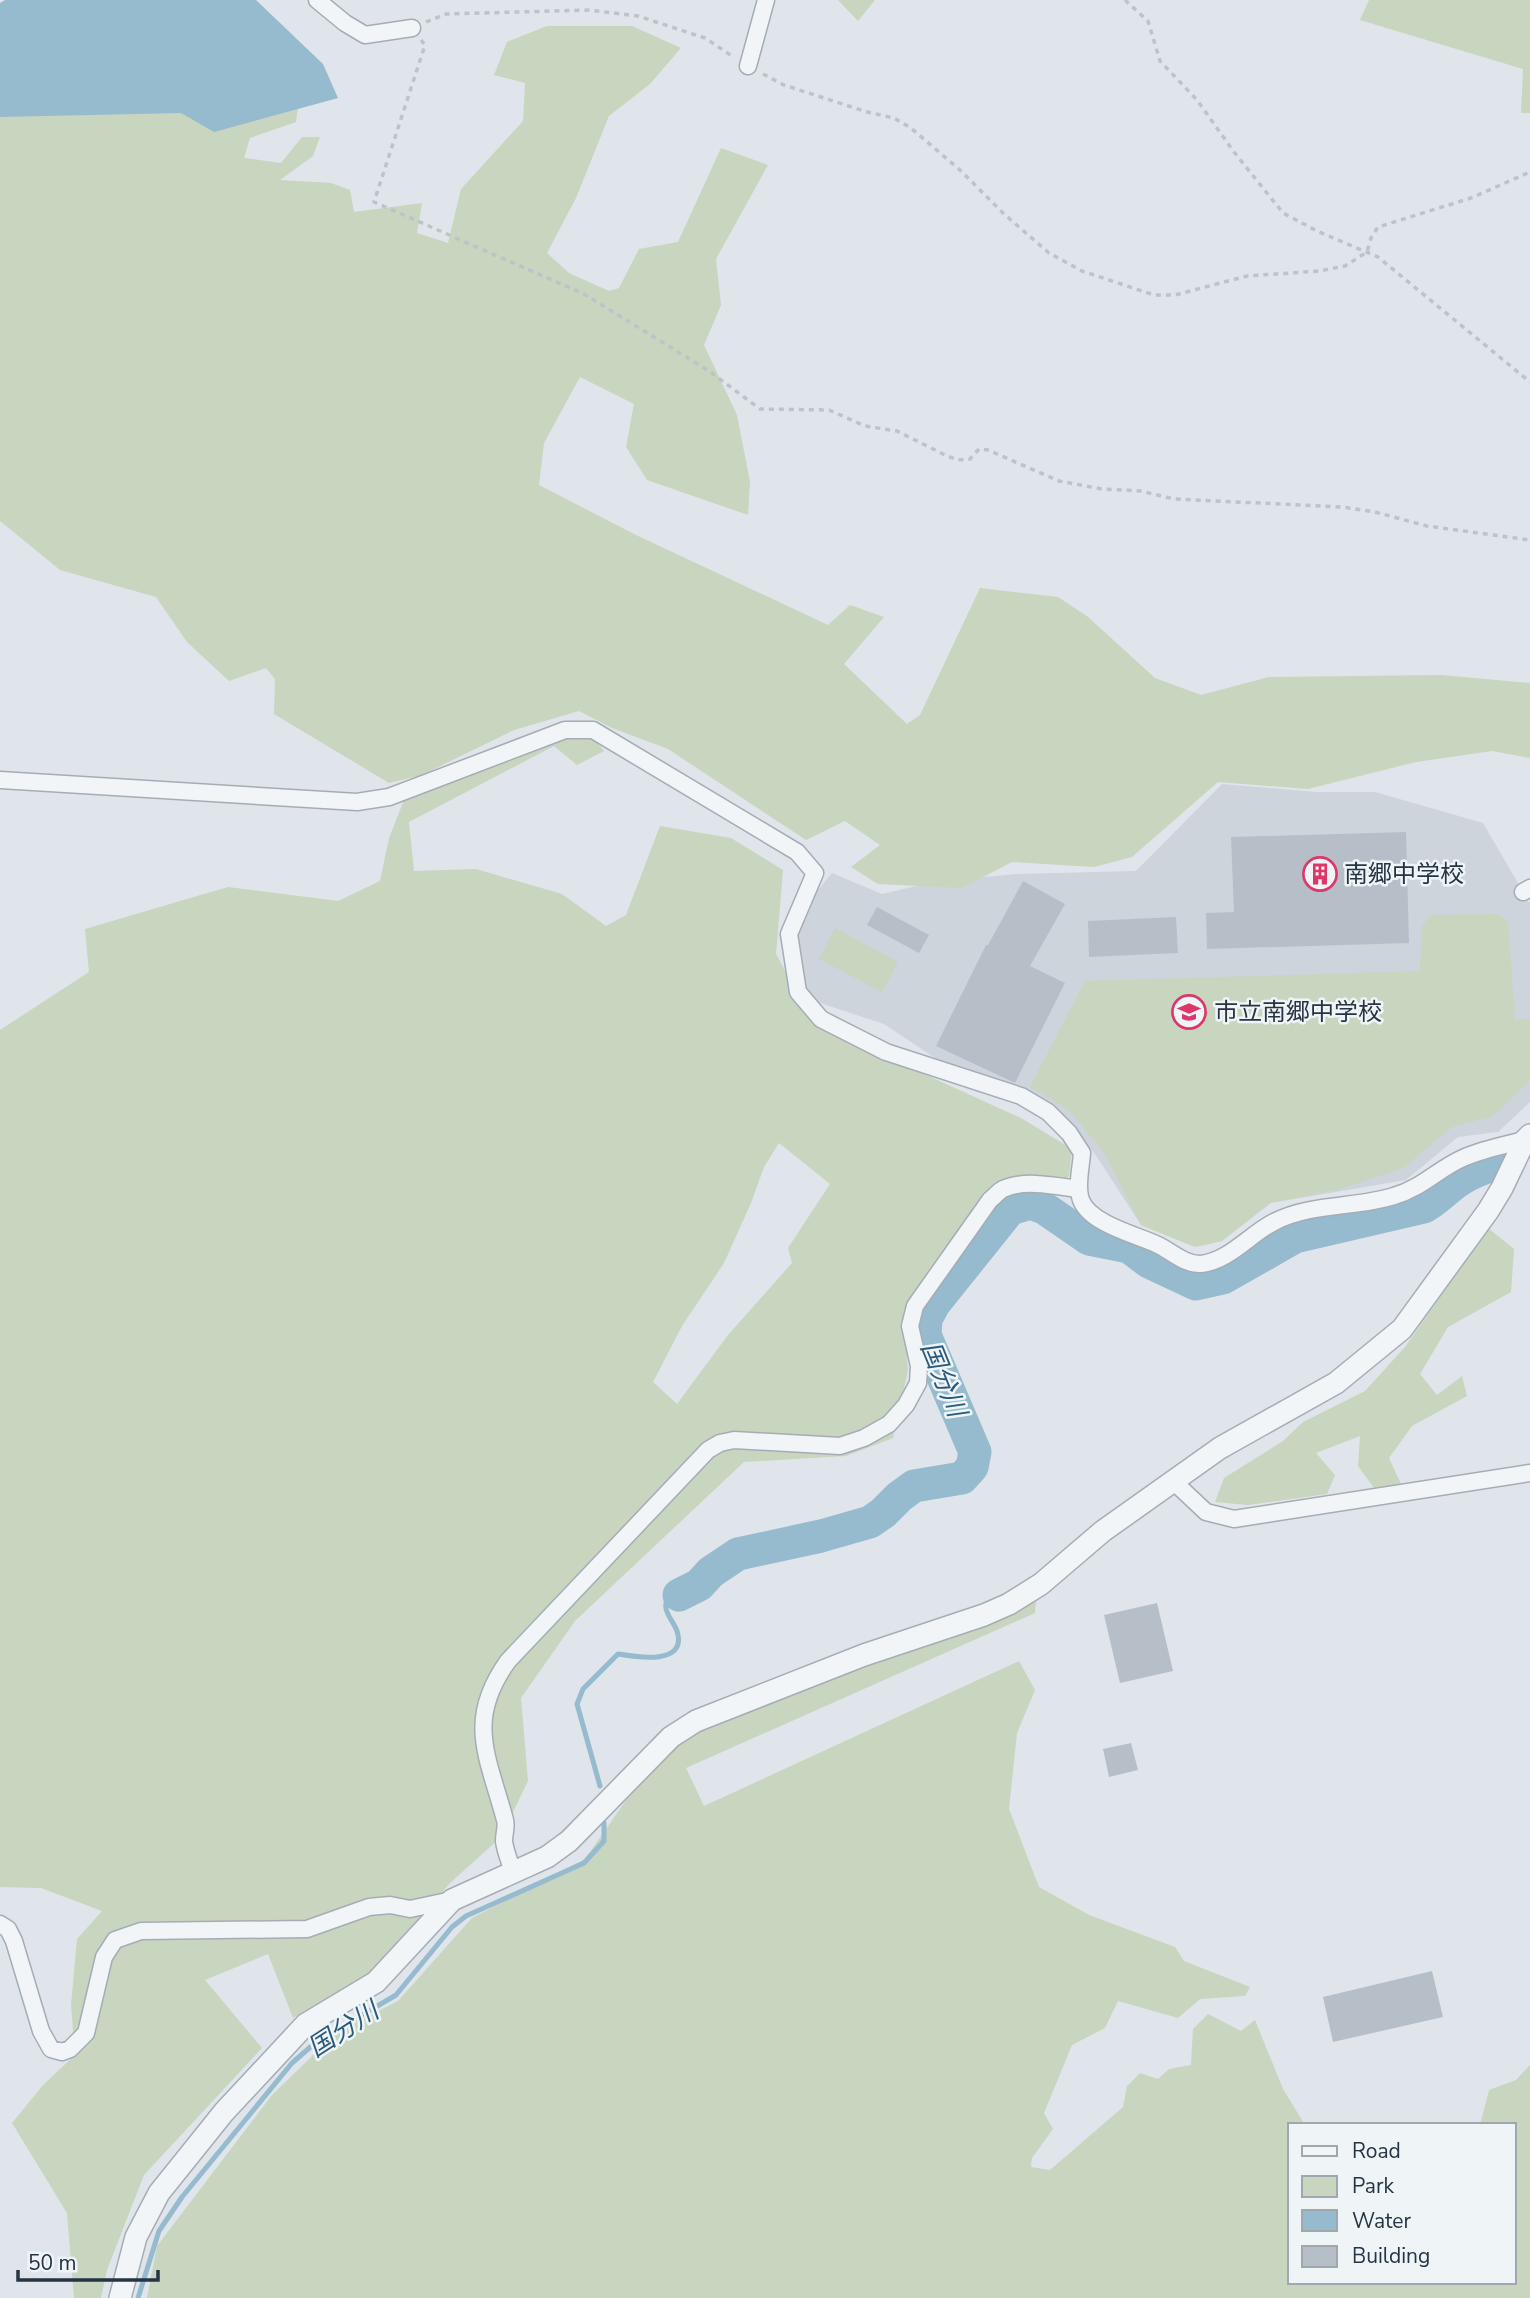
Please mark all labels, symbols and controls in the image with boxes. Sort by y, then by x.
building icon: 南郷中学校 [1301,855,1339,893]
place label: 南郷中学校 [1344,858,1464,890]
school or university icon: 市立南郷中学校 [1170,993,1208,1031]
place label: 市立南郷中学校 [1214,996,1382,1028]
water label: 国分川 [913,1336,975,1425]
water label: 国分川 [301,1992,388,2065]
legend [1288,2123,1516,2284]
text: Road [1352,2137,1401,2165]
text: Park [1352,2172,1394,2200]
text: Water [1352,2207,1411,2235]
scale bar [18,2238,158,2282]
text: Building [1352,2242,1430,2270]
text: 50 m [28,2249,77,2277]

